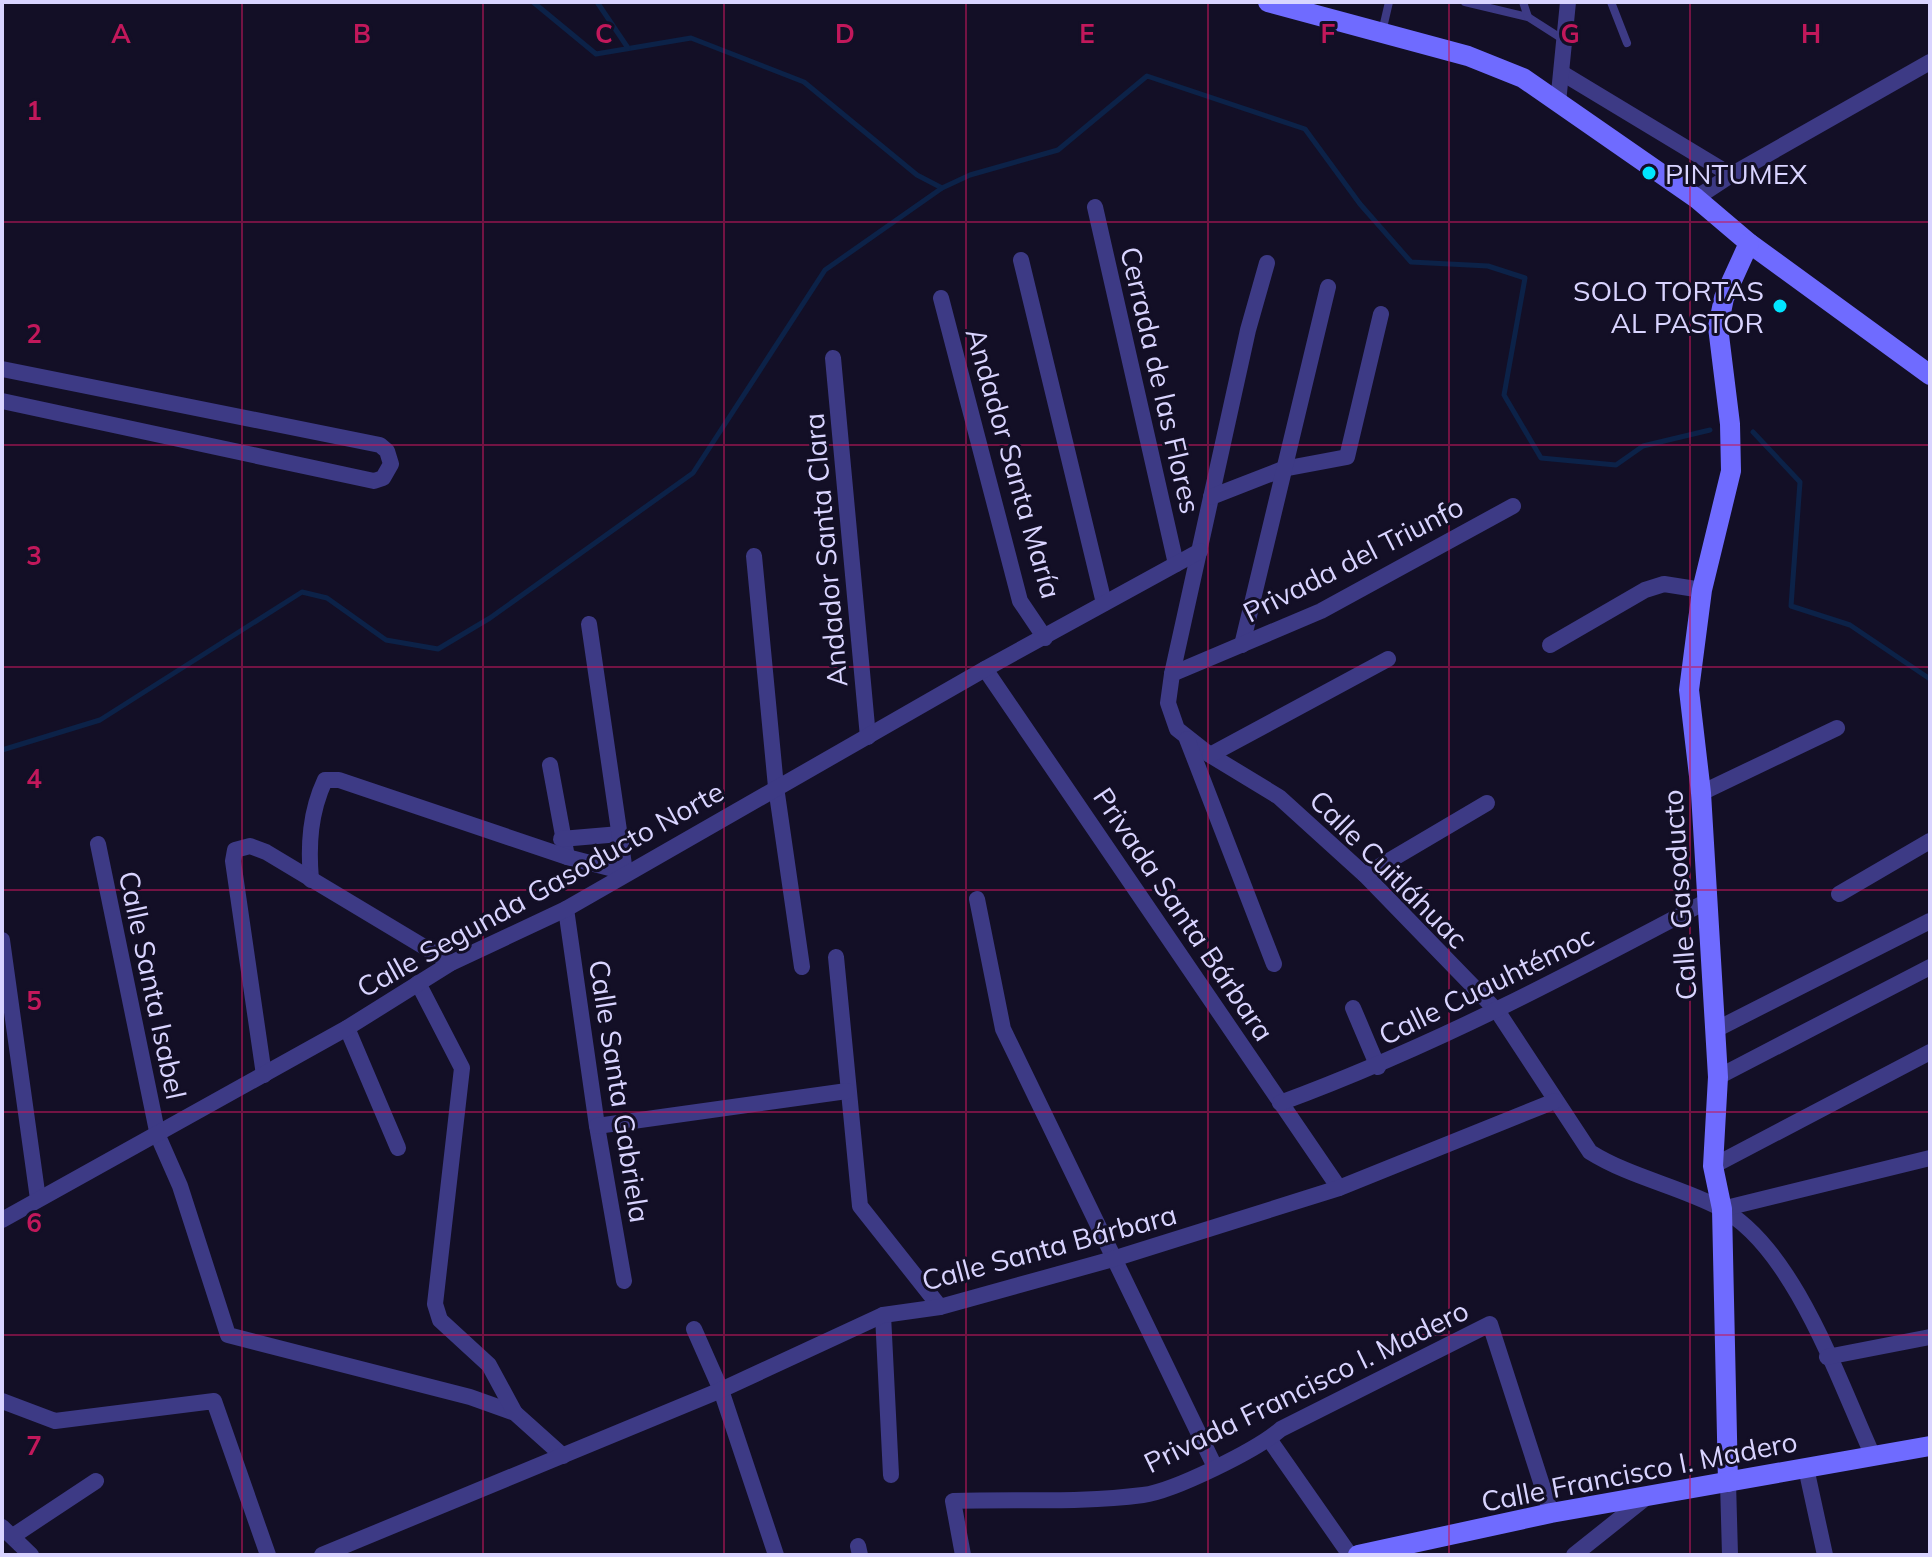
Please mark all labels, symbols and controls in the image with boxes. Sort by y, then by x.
text: A [111,17,131,50]
text: B [353,17,371,50]
text: C [595,17,613,50]
text: D [835,17,855,50]
text: E [1079,17,1095,50]
text: F [1321,17,1336,50]
text: G [1560,17,1580,50]
text: H [1801,17,1821,50]
text: 1 [26,94,42,127]
place label: PINTUMEX [1665,156,1807,191]
marker: PINTUMEX [1640,164,1658,182]
street label: Cerrada de las Flores [1113,243,1209,517]
place label: SOLO TORTAS AL PASTOR [1573,273,1764,340]
marker: SOLO TORTAS AL PASTOR [1771,297,1789,315]
text: 2 [26,317,42,350]
street label: Andador Santa María [959,324,1069,602]
street label: Andador Santa Clara [796,412,854,688]
street label: Privada del Triunfo [1237,488,1469,630]
text: 3 [26,539,42,572]
text: 4 [26,762,42,795]
street label: Calle Segunda Gasoducto Norte [350,773,730,1005]
street label: Privada Santa Bárbara [1086,781,1282,1047]
street label: Calle Cuitláhuac [1303,783,1475,955]
street label: Calle Gasoducto [1654,789,1704,1001]
street label: Calle Santa Isabel [112,868,194,1102]
street label: Calle Cuauhtémoc [1373,918,1599,1052]
street label: Calle Santa Gabriela [582,957,658,1225]
text: 5 [26,984,42,1017]
street label: Calle Santa Bárbara [918,1196,1180,1298]
text: 6 [26,1206,42,1239]
street label: Privada Francisco I. Madero [1138,1292,1474,1480]
street label: Calle Francisco I. Madero [1478,1423,1800,1519]
text: 7 [26,1429,42,1462]

